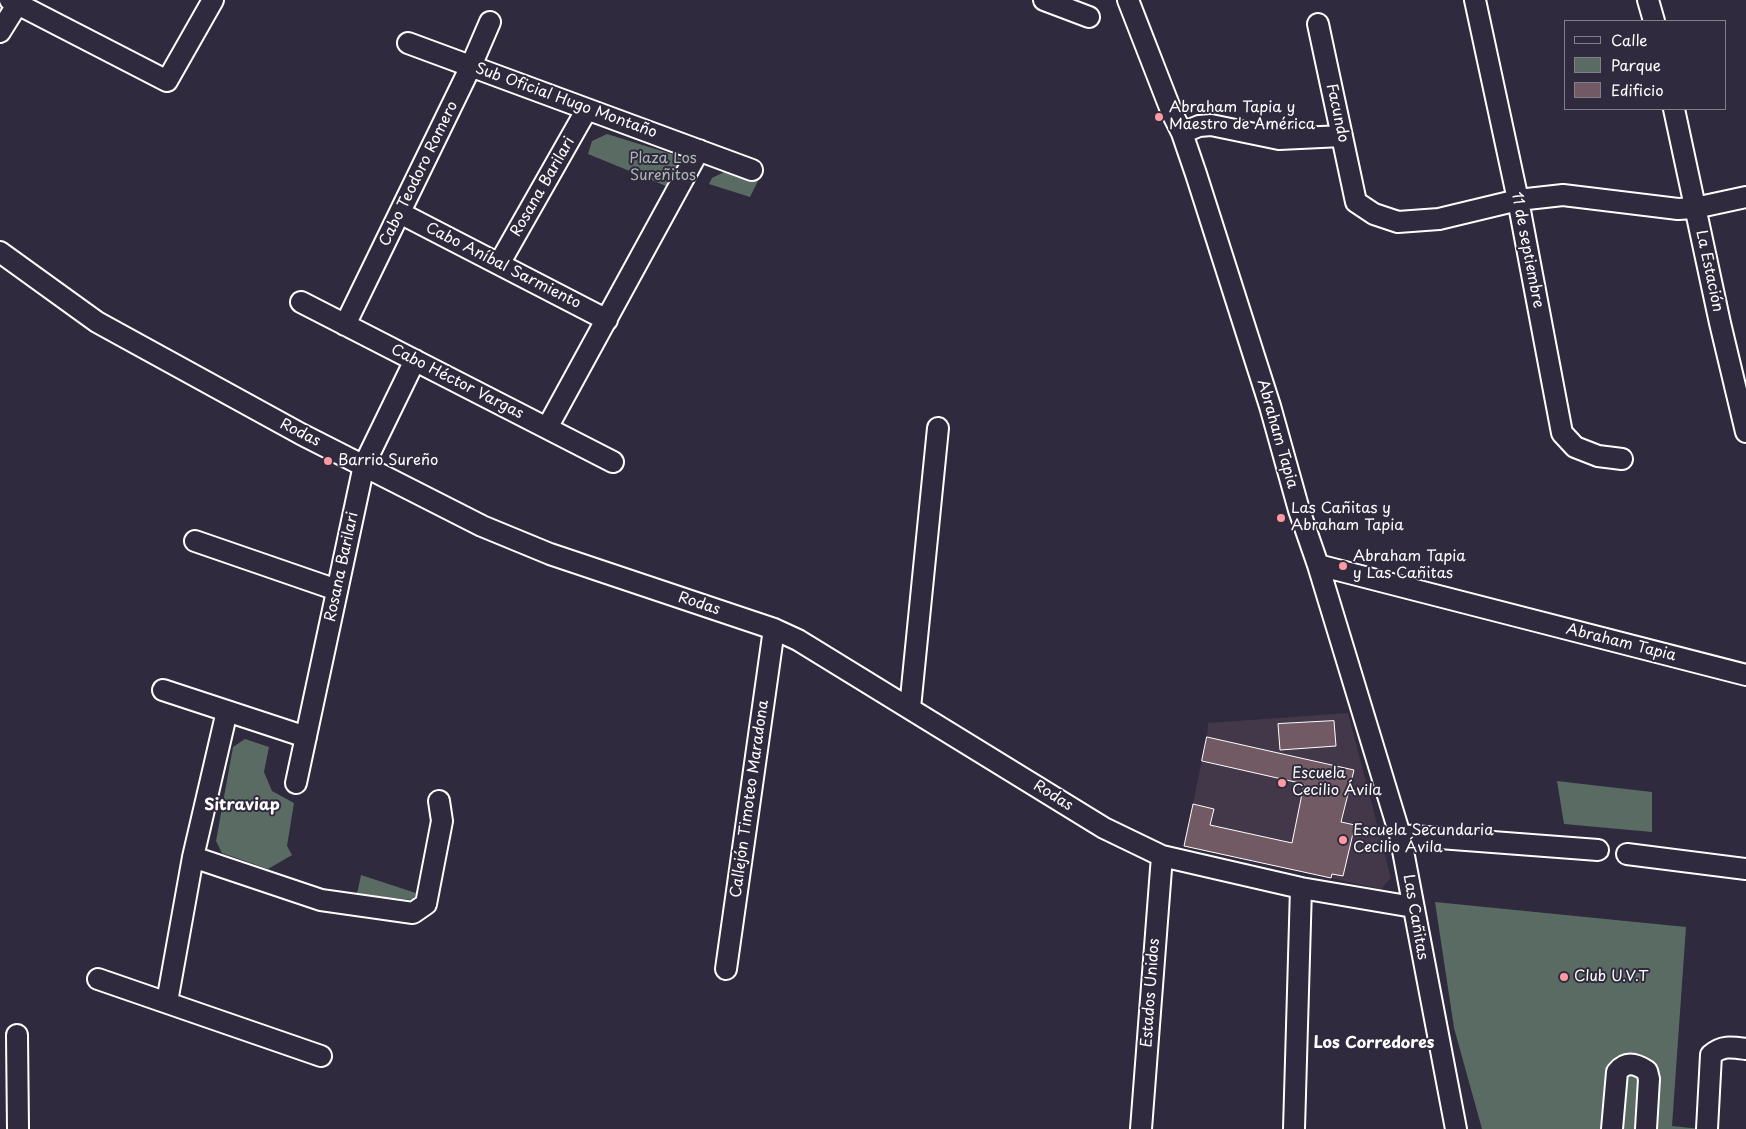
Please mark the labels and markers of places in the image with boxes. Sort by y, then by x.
place label: Abraham Tapia y Maestro de América [1169,99,1315,134]
marker: Abraham Tapia y Maestro de América [1153,111,1165,123]
place label: Barrio Sureño [338,452,438,470]
marker: Barrio Sureño [322,455,334,467]
place label: Las Cañitas y Abraham Tapia [1291,500,1404,535]
marker: Las Cañitas y Abraham Tapia [1275,512,1287,524]
place label: Abraham Tapia y Las Cañitas [1353,548,1466,583]
marker: Abraham Tapia y Las Cañitas [1337,560,1349,572]
place label: Escuela Cecilio Ávila [1292,765,1382,800]
marker: Escuela Cecilio Ávila [1276,777,1288,789]
place label: Escuela Secundaria Cecilio Ávila [1353,822,1494,857]
marker: Escuela Secundaria Cecilio Ávila [1337,834,1349,846]
place label: Club U.V.T [1574,968,1648,986]
marker: Club U.V.T [1558,971,1570,983]

